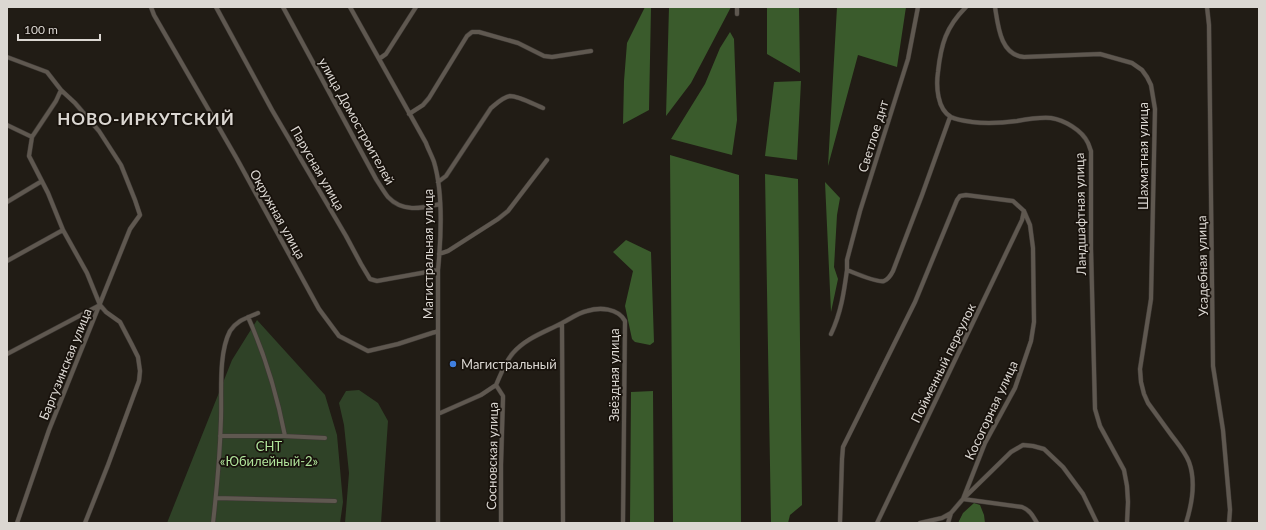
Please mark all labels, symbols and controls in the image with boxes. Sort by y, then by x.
scale bar [18,16,100,42]
text: 100 m [24,22,58,37]
street label: улица Домостроителей [315,55,399,187]
street label: Светлое днт [854,97,892,174]
street label: Шахматная улица [1135,102,1151,210]
district label: НОВО-ИРКУТСКИЙ [57,108,235,129]
street label: Парусная улица [287,123,349,213]
street label: Ландшафтная улица [1071,153,1089,276]
street label: Окружная улица [247,166,309,262]
street label: Магистральная улица [420,189,436,319]
street label: Усадебная улица [1193,215,1211,317]
street label: Пойменный переулок [907,300,979,425]
street label: Баргузинская улица [35,306,95,422]
street label: Звёздная улица [606,328,622,422]
place label: Магистральный [461,356,557,372]
street label: Косогорная улица [961,358,1021,462]
marker: Магистральный [448,359,458,369]
street label: Сосновская улица [483,402,501,510]
park label: СНТ «Юбилейный-2» [220,438,318,469]

